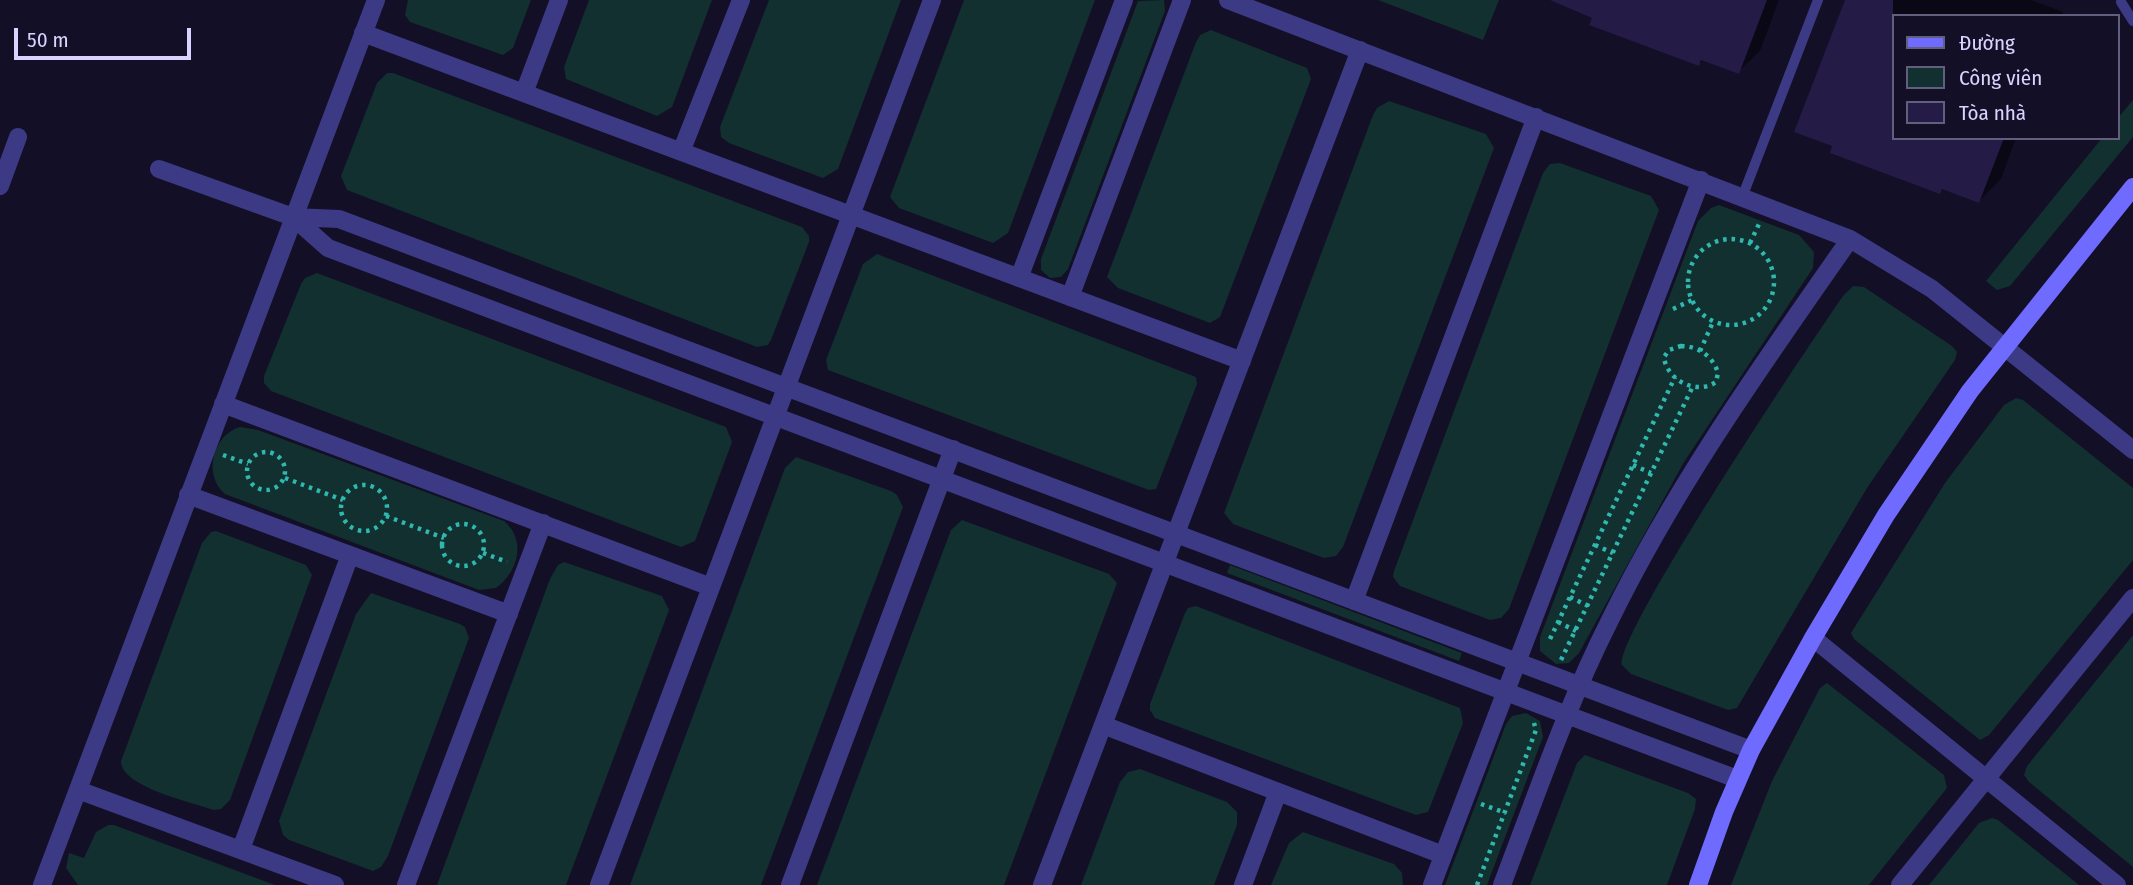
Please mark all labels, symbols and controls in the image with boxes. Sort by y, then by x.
scale bar [18,14,194,58]
legend [1892,14,2119,140]
text: 50 m [27,27,69,53]
text: Đường [1959,30,2015,56]
text: Công viên [1959,65,2042,91]
text: Tòa nhà [1959,100,2026,126]

